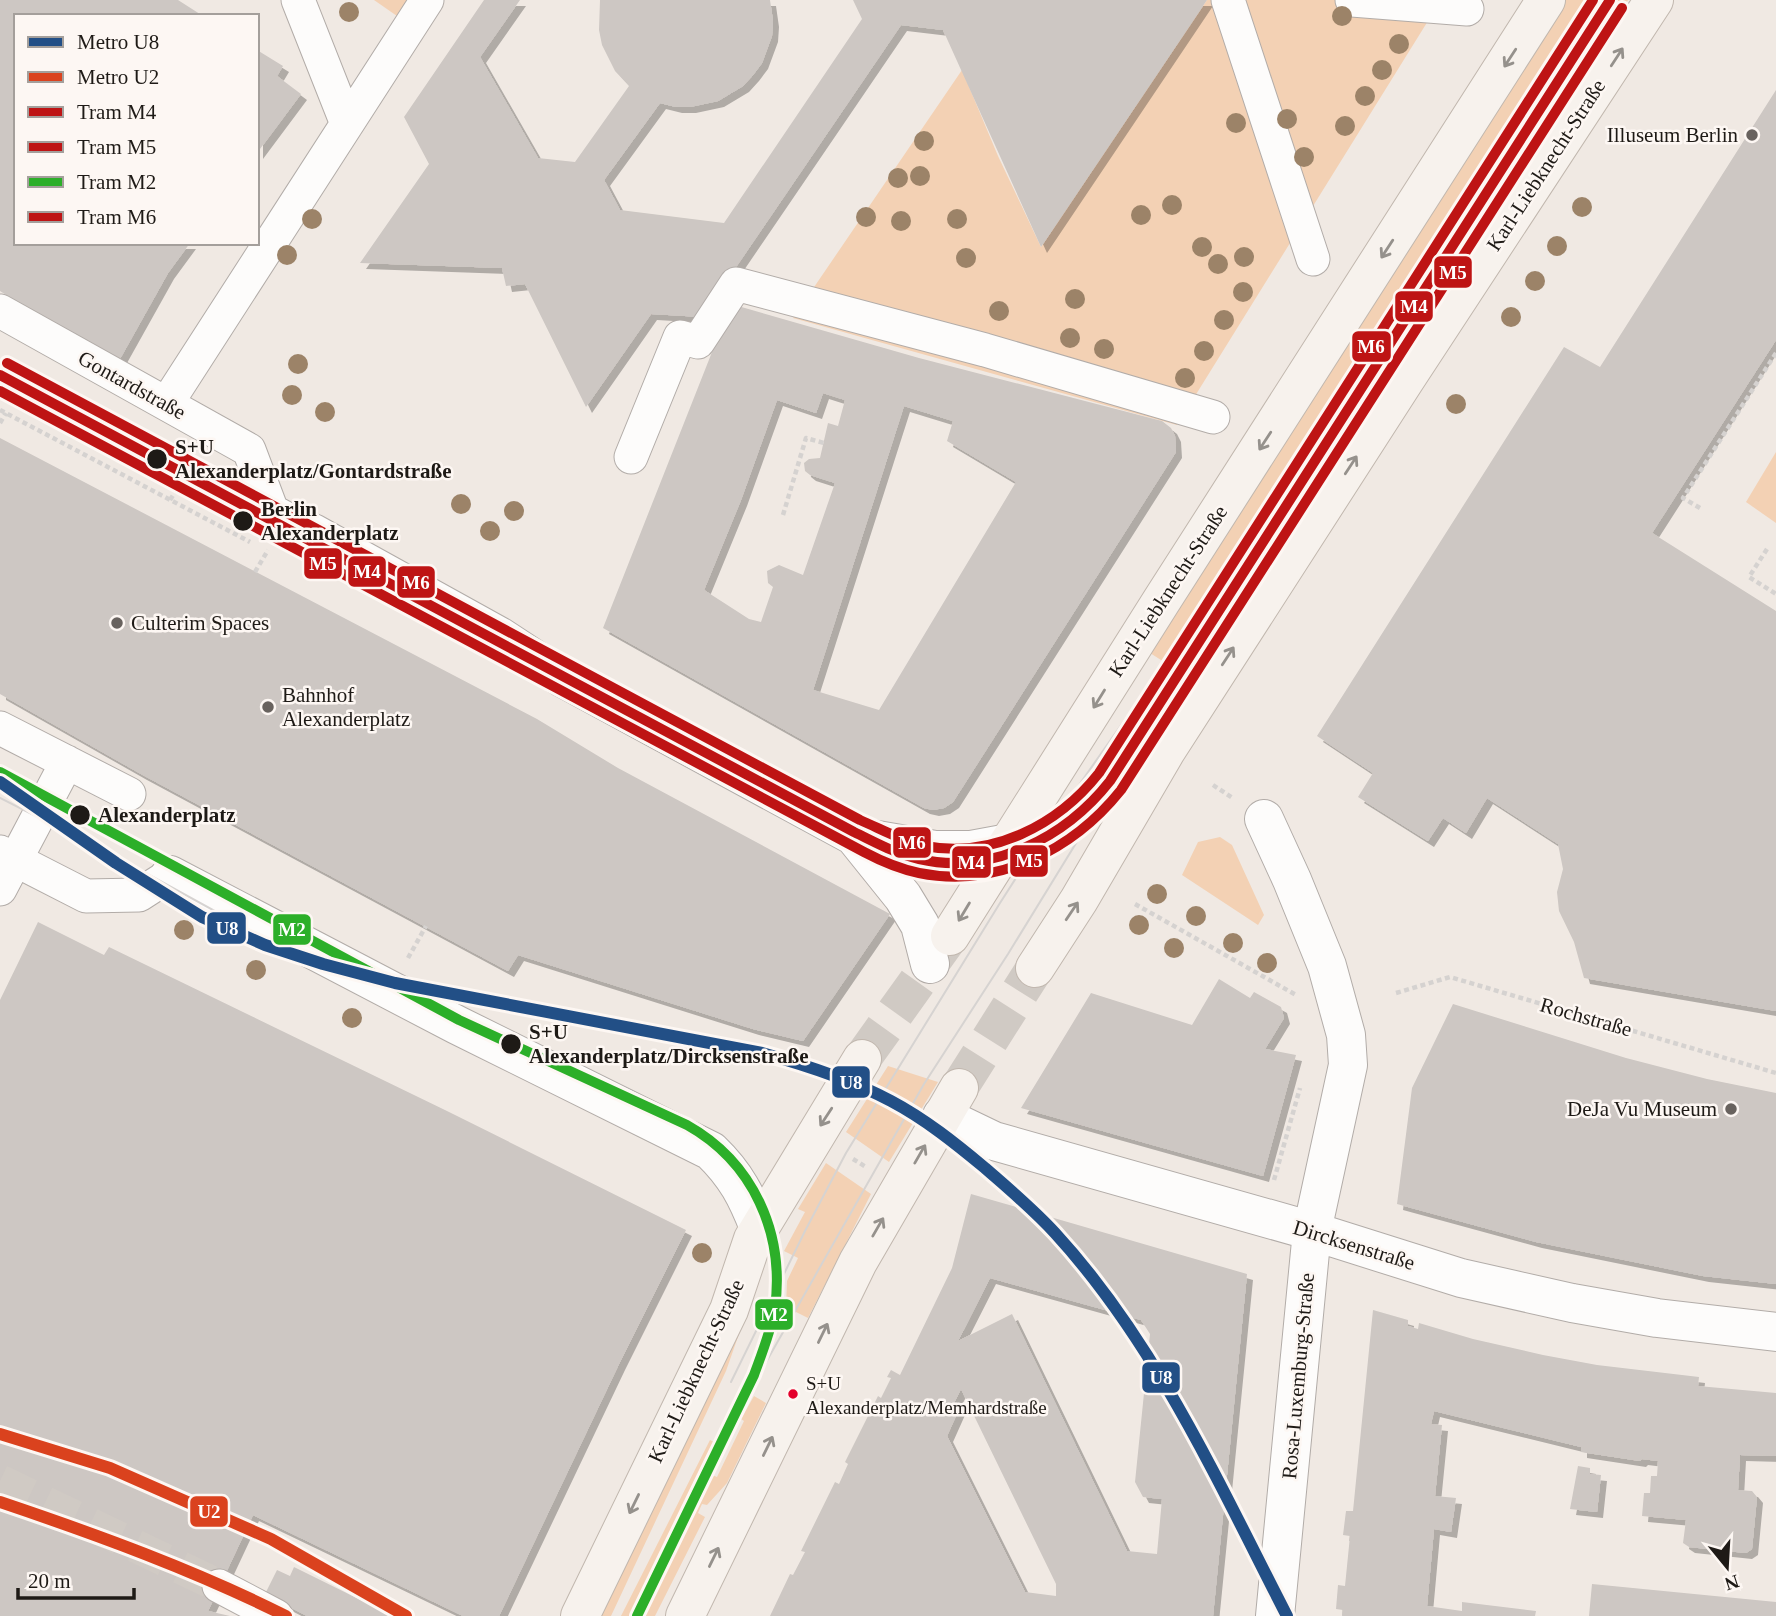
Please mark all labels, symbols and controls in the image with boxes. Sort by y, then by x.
legend [14,14,259,245]
text: Metro U8 [77,30,159,54]
one-way arrow [1502,47,1516,67]
one-way arrow [1610,47,1624,67]
text: Metro U2 [77,65,159,89]
street label: Karl-Liebknecht-Straße [1482,75,1610,255]
text: Tram M4 [77,100,157,124]
place label: Illuseum Berlin [1607,123,1738,147]
marker: Illuseum Berlin [1744,127,1760,143]
text: Tram M5 [77,135,156,159]
text: Tram M2 [77,170,156,194]
text: Tram M6 [77,205,156,229]
one-way arrow [1380,239,1394,259]
line badge: M5 [1433,255,1473,289]
text: M5 [1439,262,1467,283]
line badge: M4 [1394,290,1434,323]
text: M4 [1400,296,1428,317]
line badge: M6 [1351,330,1392,363]
text: M6 [1357,336,1385,357]
street label: Gontardstraße [74,346,190,424]
one-way arrow [1257,431,1272,450]
place label: S+U Alexanderplatz/Gontardstraße [175,435,451,483]
marker: S+U Alexanderplatz/Gontardstraße [145,447,169,471]
one-way arrow [1344,455,1358,475]
place label: Berlin Alexanderplatz [261,497,399,545]
street label: Karl-Liebknecht-Straße [1104,501,1232,681]
marker: Berlin Alexanderplatz [231,509,255,533]
line badge: M5 [303,547,343,580]
text: M5 [309,553,337,574]
line badge: M4 [347,555,387,588]
text: M4 [353,561,381,582]
line badge: M6 [396,565,436,599]
text: M6 [402,572,430,593]
place label: Culterim Spaces [131,611,269,635]
marker: Culterim Spaces [109,615,125,631]
one-way arrow [1221,647,1235,667]
place label: Bahnhof Alexanderplatz [282,683,410,731]
one-way arrow [1092,689,1107,708]
marker: Bahnhof Alexanderplatz [260,699,276,715]
marker: Alexanderplatz [68,803,92,827]
place label: Alexanderplatz [98,803,236,827]
line badge: M6 [892,826,932,859]
text: M6 [898,832,926,853]
line badge: M5 [1009,844,1049,878]
line badge: M4 [951,845,992,879]
text: M5 [1015,850,1043,871]
text: M4 [957,852,985,873]
one-way arrow [957,901,971,921]
one-way arrow [1065,902,1079,921]
line badge: U8 [206,911,247,945]
line badge: M2 [272,913,312,946]
text: U8 [215,918,239,939]
text: M2 [278,919,306,940]
street label: Rochstraße [1537,992,1635,1042]
place label: S+U Alexanderplatz/Dircksenstraße [529,1020,809,1068]
marker: S+U Alexanderplatz/Dircksenstraße [499,1032,523,1056]
line badge: U8 [831,1065,871,1099]
text: U8 [839,1072,863,1093]
place label: DeJa Vu Museum [1567,1097,1717,1121]
marker: DeJa Vu Museum [1723,1101,1739,1117]
one-way arrow [819,1107,833,1126]
one-way arrow [913,1144,927,1164]
street label: Dircksenstraße [1290,1215,1418,1275]
one-way arrow [872,1217,885,1238]
street label: Rosa-Luxemburg-Straße [1277,1272,1319,1480]
street label: Karl-Liebknecht-Straße [643,1276,749,1466]
line badge: M2 [754,1298,794,1331]
text: M2 [760,1304,788,1325]
one-way arrow [817,1323,830,1344]
line badge: U8 [1141,1361,1181,1394]
text: U8 [1149,1367,1173,1388]
place label: S+U Alexanderplatz/Memhardstraße [806,1373,1047,1418]
marker: S+U Alexanderplatz/Memhardstraße [786,1387,800,1401]
one-way arrow [761,1436,775,1457]
one-way arrow [627,1493,641,1514]
line badge: U2 [189,1495,229,1528]
text: U2 [197,1501,221,1522]
north arrow [1692,1532,1762,1602]
one-way arrow [708,1547,721,1568]
scale bar [18,1556,133,1600]
text: 20 m [28,1569,71,1593]
text: N [1722,1571,1742,1595]

